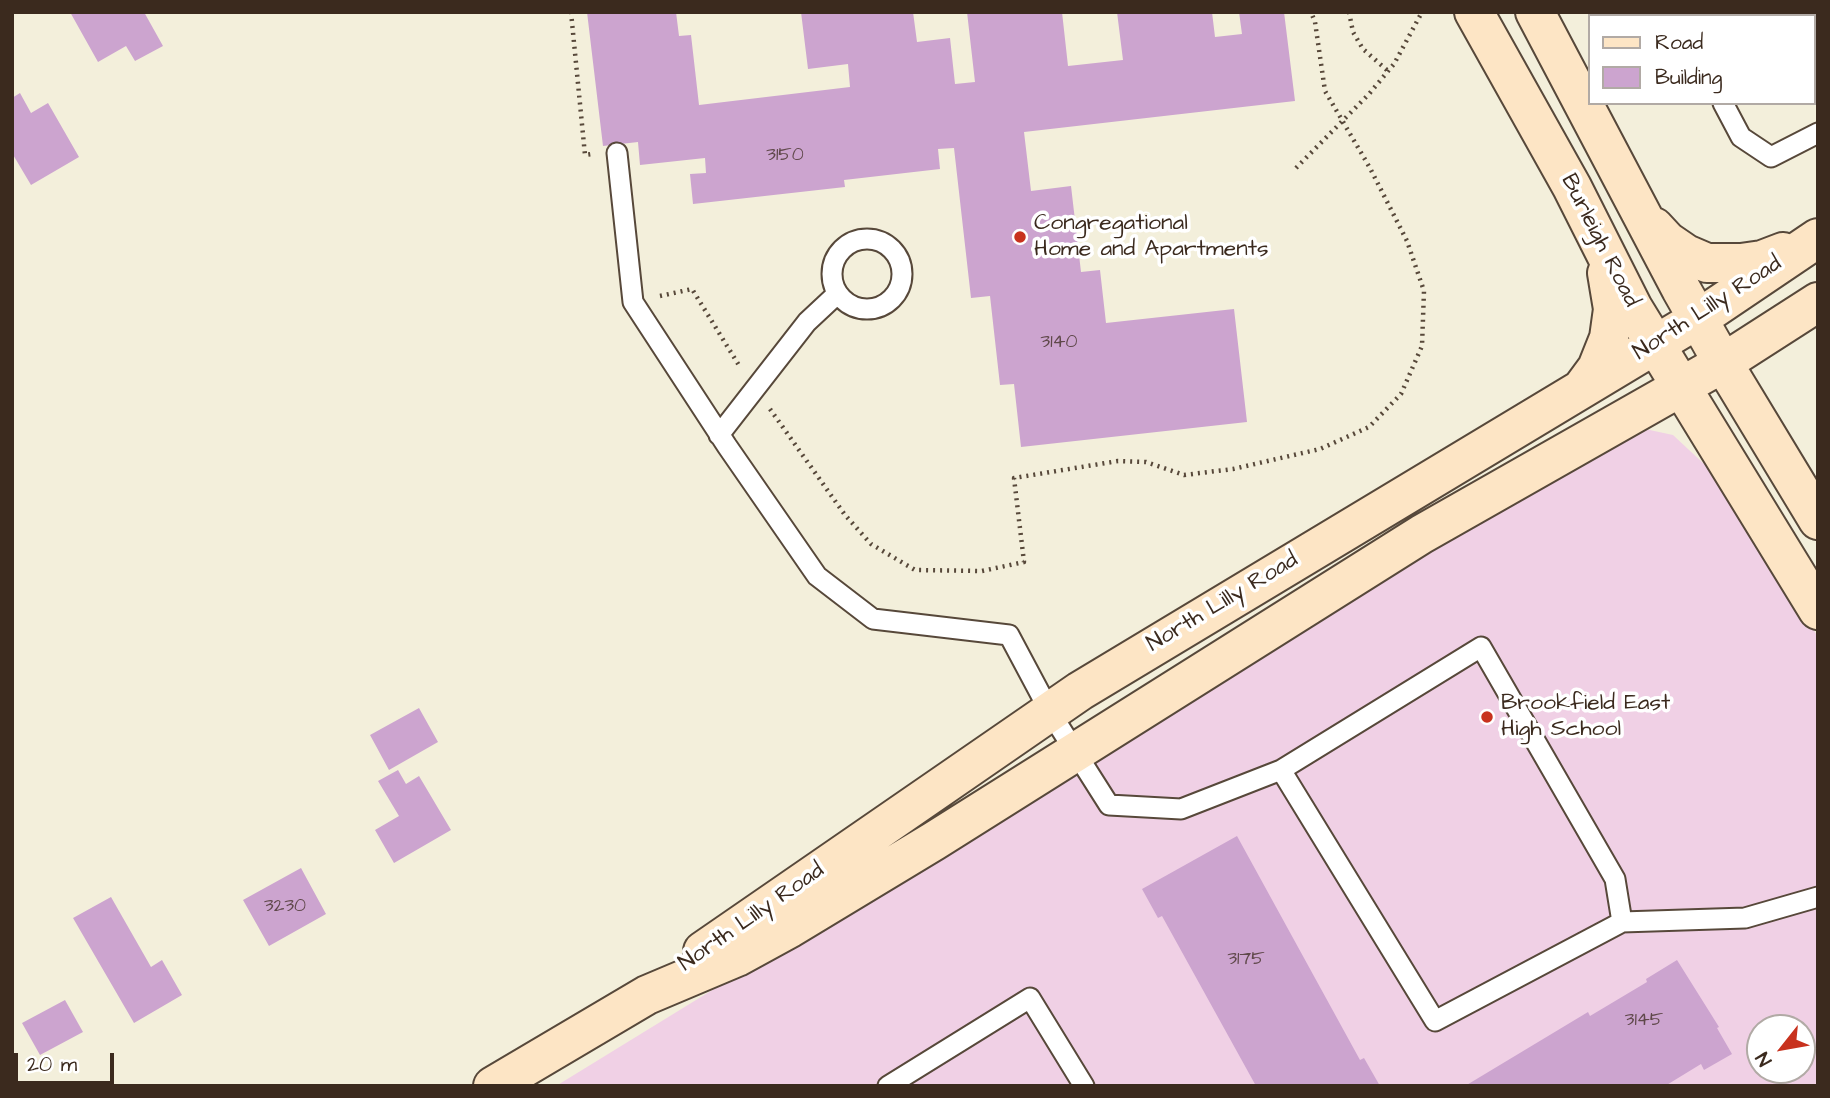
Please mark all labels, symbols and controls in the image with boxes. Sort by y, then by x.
legend [1588,14,1816,105]
text: Road [1655,28,1703,57]
text: Building [1655,63,1722,92]
house number: 3150 [766,145,804,167]
street label: Burleigh Road [1554,170,1644,312]
place label: Congregational Home and Apartments [1034,210,1269,264]
marker: Congregational Home and Apartments [1012,229,1028,245]
street label: North Lilly Road [1629,251,1787,367]
house number: 3140 [1040,332,1078,354]
street label: North Lilly Road [1143,547,1303,659]
place label: Brookfield East High School [1501,690,1670,744]
marker: Brookfield East High School [1479,709,1495,725]
street label: North Lilly Road [674,858,830,978]
house number: 3230 [264,896,306,918]
house number: 3175 [1227,949,1265,971]
house number: 3145 [1625,1010,1663,1032]
north arrow [1746,1014,1816,1084]
scale bar [18,1038,117,1082]
text: N [1750,1047,1779,1071]
text: 20 m [27,1050,77,1079]

